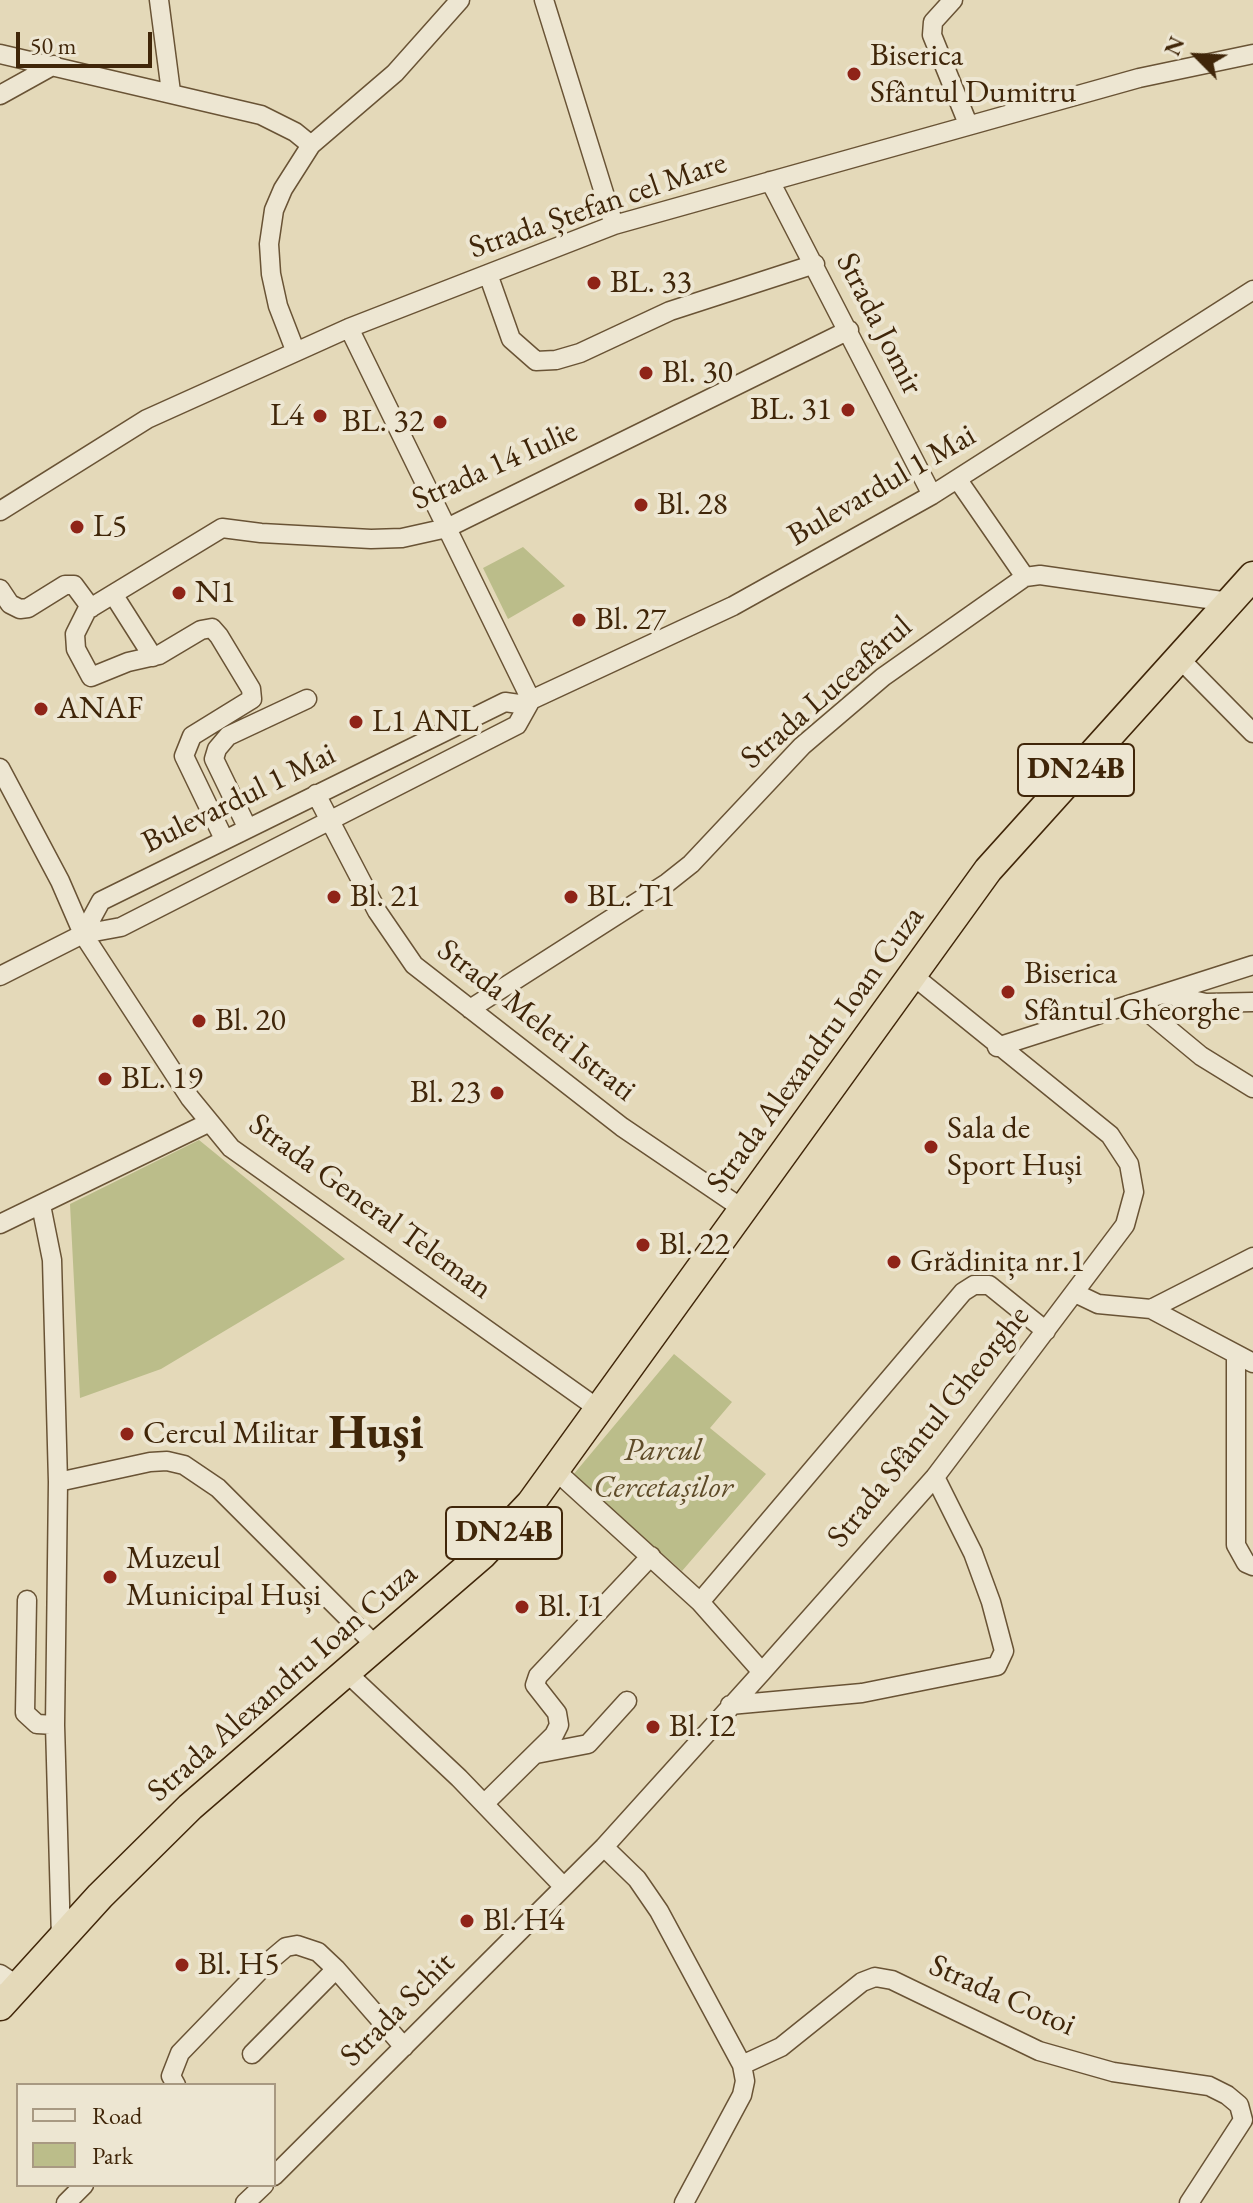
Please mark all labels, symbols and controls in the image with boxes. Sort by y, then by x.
scale bar [20,16,156,66]
north arrow [1157,16,1237,96]
text: 50 m [30,30,77,61]
text: N [1158,32,1191,60]
place label: Biserica Sfântul Dumitru [870,37,1076,112]
marker: Biserica Sfântul Dumitru [845,65,863,83]
street label: Strada Ștefan cel Mare [464,144,732,268]
street label: Strada Jomir [827,247,931,401]
place label: BL. 33 [610,264,692,302]
marker: BL. 33 [585,274,603,292]
place label: Bl. 30 [662,354,733,392]
marker: Bl. 30 [637,364,655,382]
place label: BL. 31 [750,391,832,429]
place label: L4 [270,397,304,435]
marker: BL. 31 [839,401,857,419]
place label: BL. 32 [342,403,424,441]
marker: L4 [311,407,329,425]
street label: Strada 14 Iulie [407,413,583,519]
marker: BL. 32 [431,413,449,431]
street label: Bulevardul 1 Mai [781,417,983,555]
place label: Bl. 28 [657,486,728,524]
marker: Bl. 28 [632,496,650,514]
place label: L5 [93,508,127,546]
marker: L5 [68,518,86,536]
place label: N1 [195,574,236,612]
marker: N1 [170,584,188,602]
place label: Bl. 27 [595,601,666,639]
street label: Strada Luceafărul [734,608,920,778]
marker: Bl. 27 [570,611,588,629]
place label: ANAF [57,690,143,728]
marker: ANAF [32,700,50,718]
place label: L1 ANL [372,703,479,741]
marker: L1 ANL [347,713,365,731]
street label: Bulevardul 1 Mai [136,736,342,862]
road number: DN24B [1018,744,1134,796]
place label: Bl. 21 [350,878,421,916]
place label: BL. T1 [587,878,675,916]
marker: Bl. 21 [325,888,343,906]
marker: BL. T1 [562,888,580,906]
street label: Strada Alexandru Ioan Cuza [699,899,933,1201]
street label: Strada Meleti Istrati [429,932,643,1110]
place label: Biserica Sfântul Gheorghe [1024,955,1240,1030]
marker: Biserica Sfântul Gheorghe [999,983,1017,1001]
place label: Bl. 20 [215,1002,286,1040]
marker: Bl. 20 [190,1012,208,1030]
place label: BL. 19 [121,1060,203,1098]
marker: BL. 19 [96,1070,114,1088]
place label: Bl. 23 [410,1074,481,1112]
marker: Bl. 23 [488,1084,506,1102]
street label: Strada General Teleman [241,1106,499,1308]
place label: Sala de Sport Huși [947,1110,1082,1185]
marker: Sala de Sport Huși [922,1138,940,1156]
place label: Bl. 22 [659,1226,730,1264]
marker: Bl. 22 [634,1236,652,1254]
place label: Grădinița nr.1 [910,1243,1085,1281]
marker: Grădinița nr.1 [885,1253,903,1271]
street label: Strada Sfântul Gheorghe [820,1298,1038,1556]
district label: Huși [328,1406,424,1464]
place label: Cercul Militar [143,1415,319,1453]
marker: Cercul Militar [118,1425,136,1443]
park label: Parcul Cercetașilor [593,1432,733,1507]
road number: DN24B [446,1507,562,1559]
place label: Muzeul Municipal Huși [126,1540,321,1615]
street label: Strada Alexandru Ioan Cuza [140,1555,426,1811]
marker: Muzeul Municipal Huși [101,1568,119,1586]
place label: Bl. I1 [538,1588,604,1626]
marker: Bl. I1 [513,1598,531,1616]
place label: Bl. I2 [669,1708,735,1746]
marker: Bl. I2 [644,1718,662,1736]
place label: Bl. H4 [483,1902,565,1940]
marker: Bl. H4 [458,1912,476,1930]
street label: Strada Schit [333,1945,463,2075]
place label: Bl. H5 [198,1946,280,1984]
street label: Strada Cotoi [923,1947,1081,2045]
marker: Bl. H5 [173,1956,191,1974]
legend [16,2083,276,2187]
text: Road [92,2100,142,2131]
text: Park [92,2140,133,2171]

